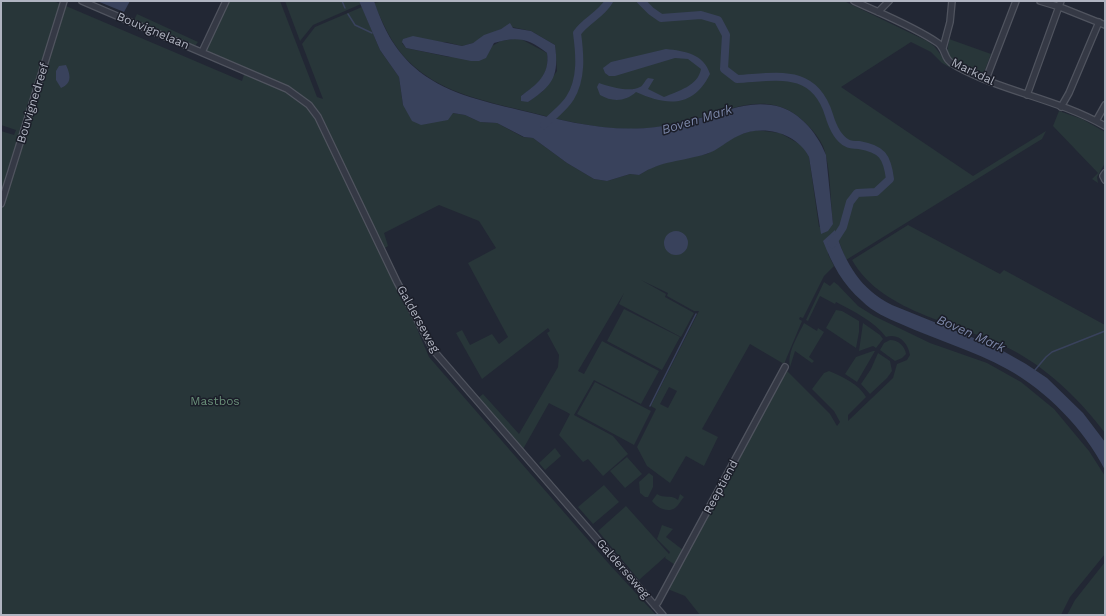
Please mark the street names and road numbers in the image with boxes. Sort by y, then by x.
street label: Bouvignelaan [115,9,191,53]
street label: Markdal [949,55,997,89]
street label: Bouvignedreef [14,61,52,145]
street label: Galderseweg [394,283,442,355]
street label: Reeptiend [701,458,741,516]
street label: Galderseweg [593,536,653,602]

